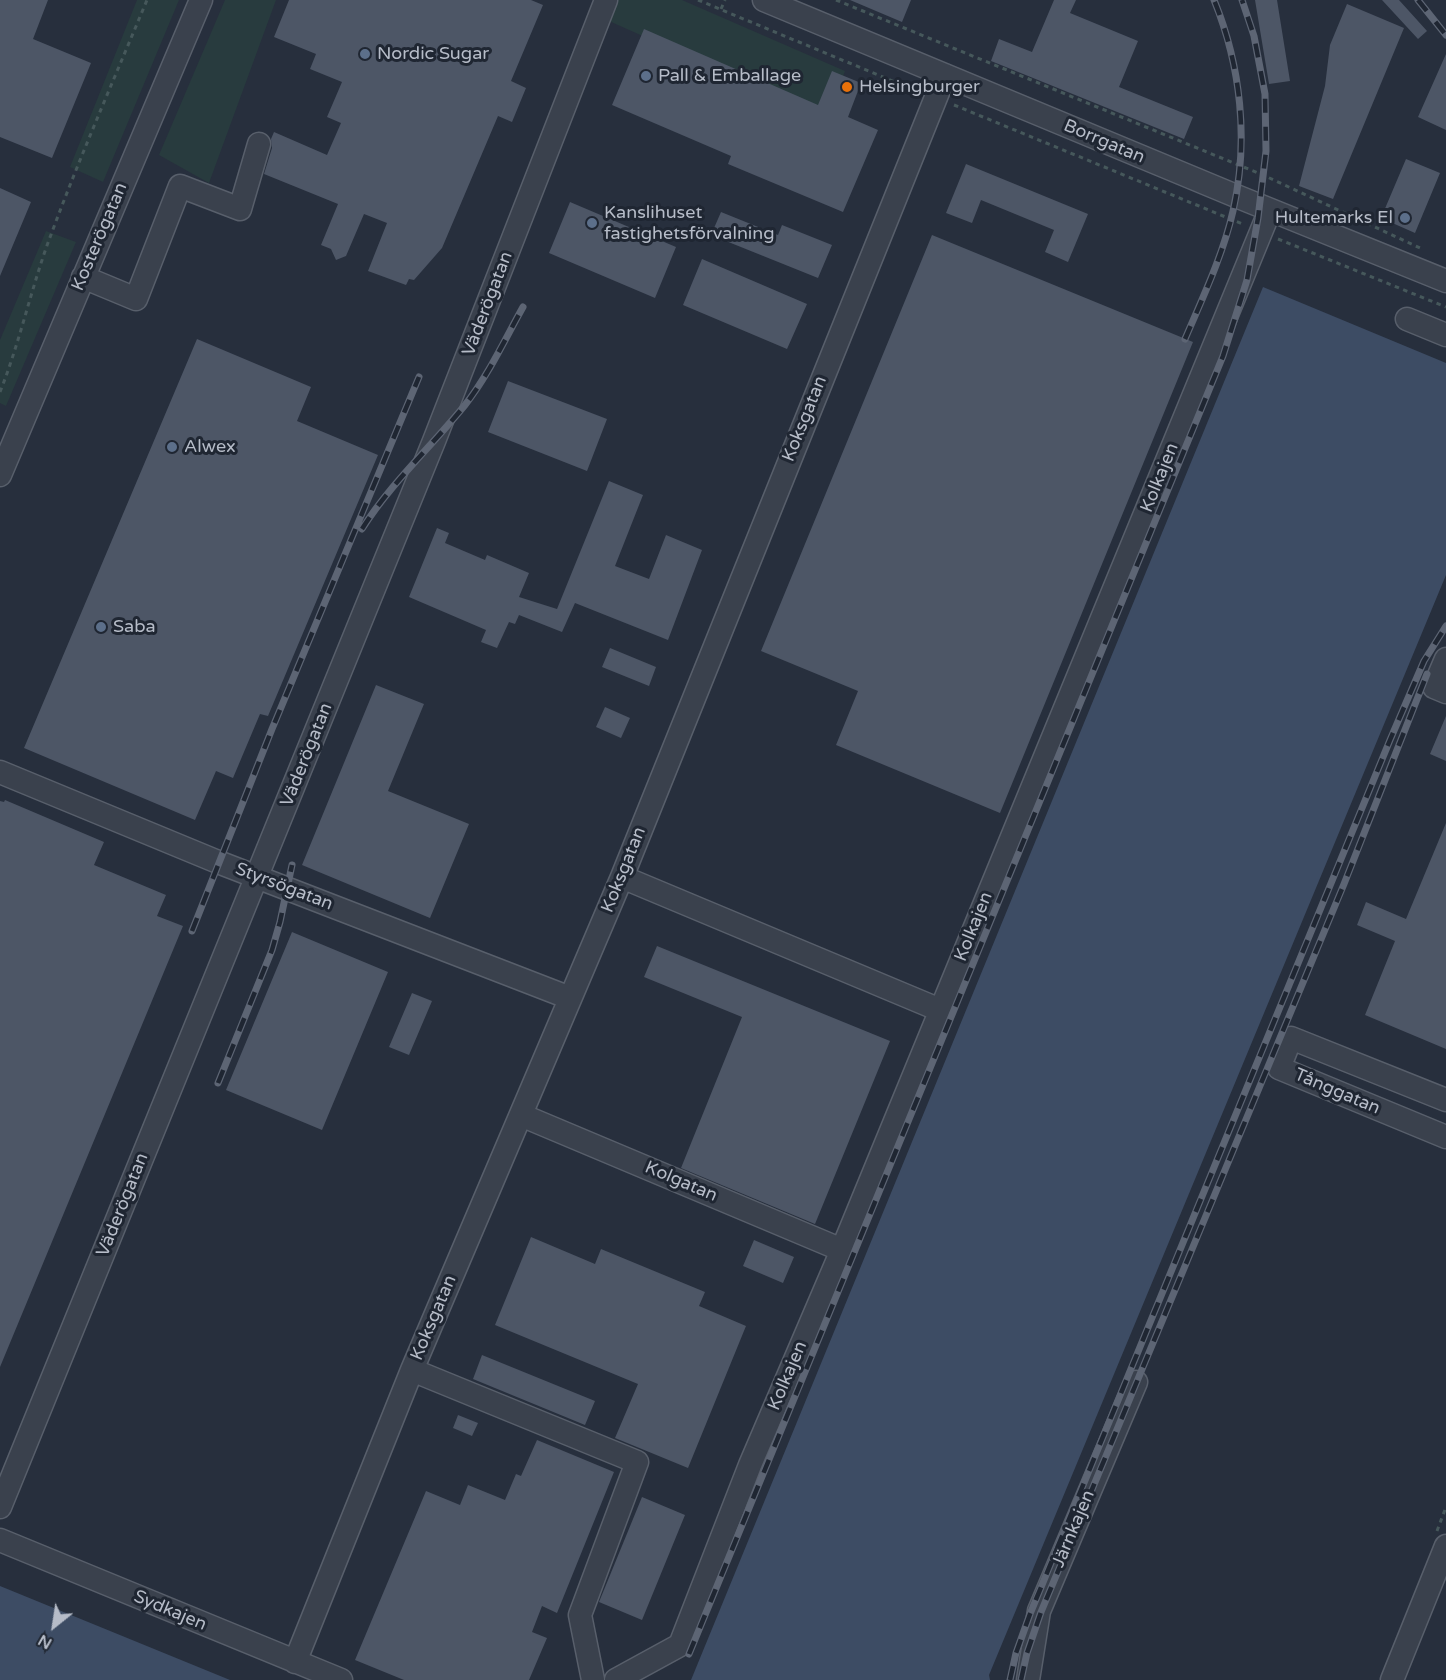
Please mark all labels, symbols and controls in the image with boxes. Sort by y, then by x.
place label: Nordic Sugar [377,43,489,65]
marker: Nordic Sugar [358,47,372,61]
place label: Pall & Emballage [658,65,801,87]
marker: Pall & Emballage [639,69,653,83]
place label: Helsingburger [859,76,980,98]
marker: Helsingburger [840,80,854,94]
street label: Borrgatan [1060,115,1148,169]
street label: Kosterögatan [68,180,132,294]
place label: Kanslihuset fastighetsförvalning [604,202,775,244]
place label: Hultemarks El [1275,207,1393,229]
marker: Hultemarks El [1398,211,1412,225]
marker: Kanslihuset fastighetsförvalning [585,216,599,230]
street label: Väderögatan [458,249,518,359]
street label: Koksgatan [778,373,832,465]
place label: Alwex [184,436,236,458]
marker: Alwex [165,440,179,454]
street label: Kolkajen [1136,440,1184,516]
place label: Saba [113,616,156,638]
marker: Saba [94,620,108,634]
street label: Väderögatan [276,700,338,810]
street label: Koksgatan [597,824,651,916]
street label: Styrsögatan [232,858,336,916]
street label: Kolkajen [950,889,998,965]
street label: Tånggatan [1291,1064,1383,1120]
street label: Väderögatan [92,1150,154,1260]
street label: Kolgatan [641,1157,721,1207]
street label: Koksgatan [406,1272,462,1364]
street label: Kolkajen [764,1338,812,1414]
street label: Järnkajen [1048,1487,1100,1571]
street label: Sydkajen [130,1586,210,1636]
north arrow [24,1596,84,1656]
text: N [34,1630,56,1653]

